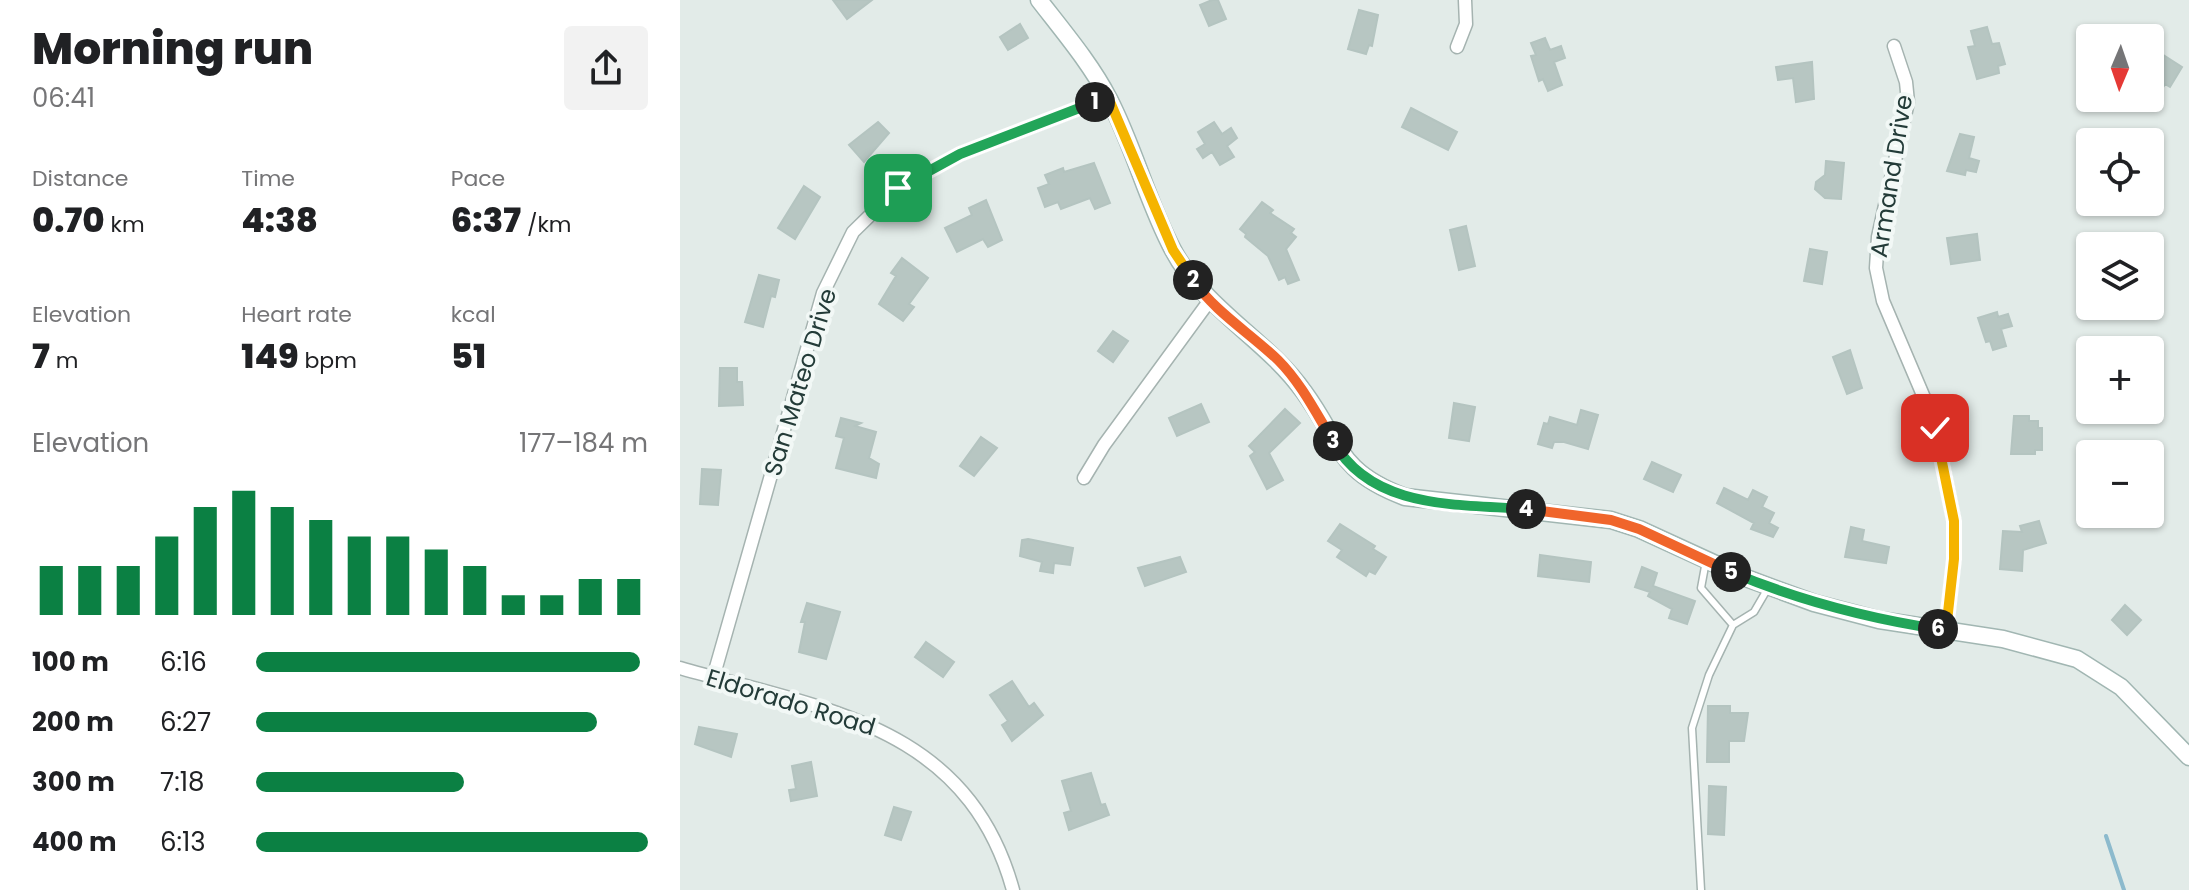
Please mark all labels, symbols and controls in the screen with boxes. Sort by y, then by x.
text: Morning run [32,18,313,79]
north arrow [2076,24,2164,112]
map controls [2076,24,2164,528]
button: share [564,26,648,110]
text: 06:41 [32,80,95,116]
pin: 1 [1075,82,1115,122]
text: 1 [1091,86,1099,117]
street label: Armand Drive [1862,92,1920,260]
button: locate [2076,128,2164,216]
pin [864,154,932,222]
text: Distance [32,163,128,194]
text: Time [241,163,295,194]
text: Pace [451,163,505,194]
icon: arrive [876,166,920,210]
text: 0.70 [32,196,105,244]
text: 4:38 [241,196,318,244]
text: 6:37 [451,196,521,244]
text: km [105,209,145,240]
text: /km [521,209,571,240]
button: layers [2076,232,2164,320]
pin: 2 [1173,260,1213,300]
text: 2 [1187,264,1199,295]
street label: San Mateo Drive [756,284,844,480]
text: Elevation [32,299,131,330]
text: Heart rate [241,299,352,330]
text: kcal [451,299,496,330]
text: 7 [32,332,50,380]
text: 149 [241,332,299,380]
text: 51 [451,332,486,380]
button: + [2076,336,2164,424]
text: m [50,345,78,376]
text: bpm [299,345,357,376]
pin [1901,394,1969,462]
icon: check [1913,406,1957,450]
pin: 3 [1313,421,1353,461]
text: Elevation [32,425,149,461]
text: 177–184 m [519,425,648,461]
text: 3 [1326,425,1340,456]
button: − [2076,440,2164,528]
pin: 4 [1506,489,1546,529]
text: 4 [1519,493,1533,524]
pin: 5 [1711,552,1751,592]
text: 5 [1724,556,1738,587]
pin: 6 [1918,609,1958,649]
text: 6 [1931,613,1945,644]
text: 100 m [32,644,109,680]
text: 6:16 [160,644,207,680]
street label: Eldorado Road [702,661,880,743]
text: 200 m [32,704,114,740]
text: 6:27 [160,704,211,740]
text: 300 m [32,764,115,800]
text: 7:18 [160,764,204,800]
text: 400 m [32,824,117,860]
text: 6:13 [160,824,206,860]

